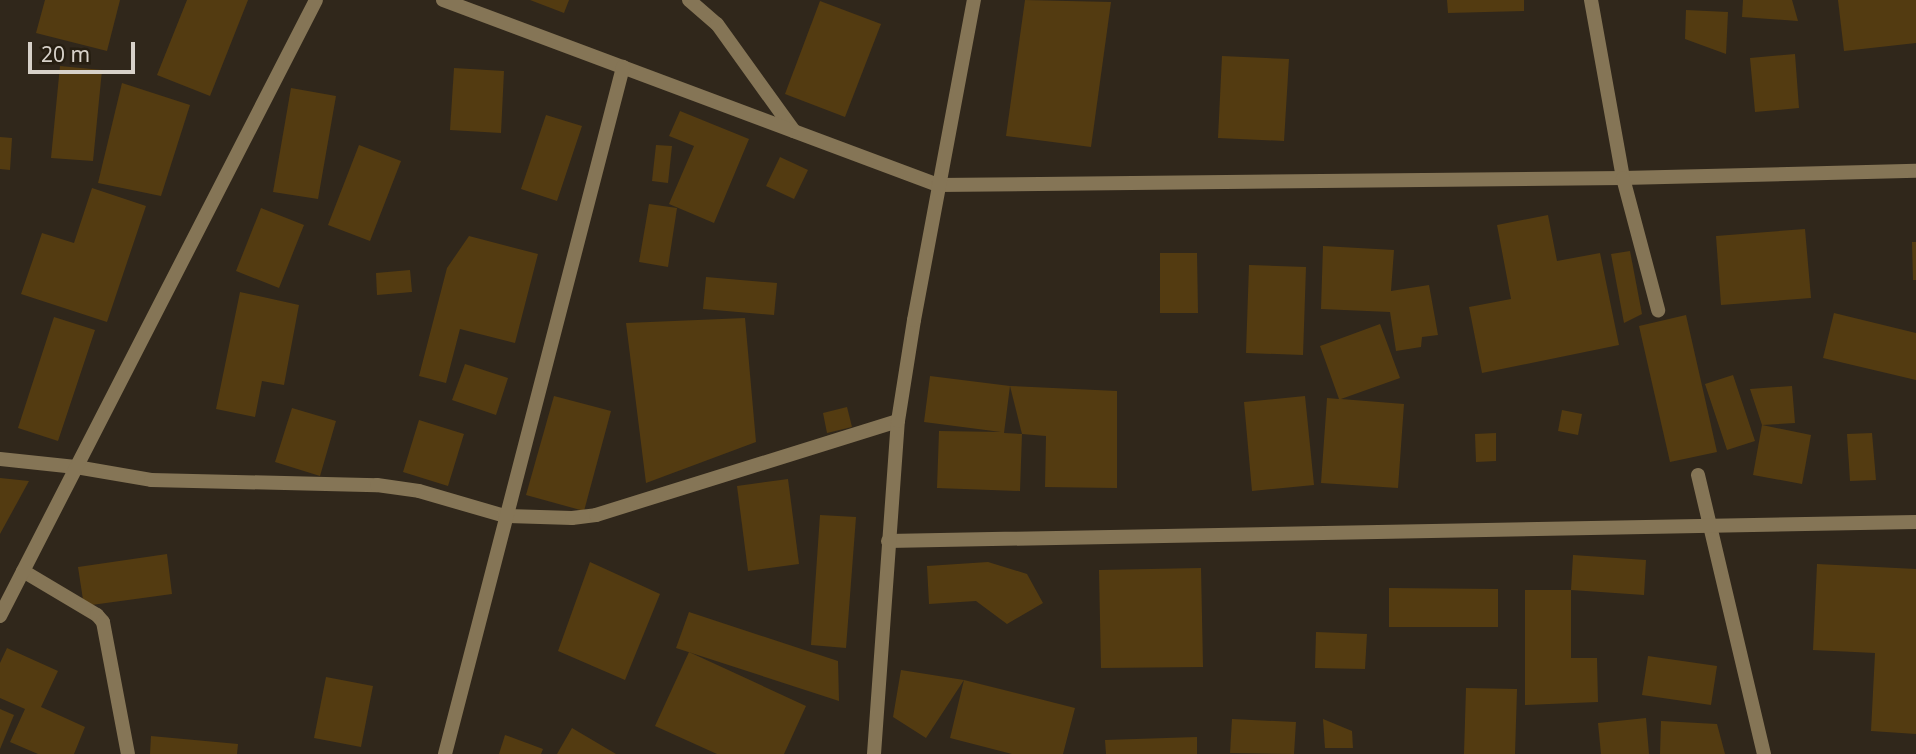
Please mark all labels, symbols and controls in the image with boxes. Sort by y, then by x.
scale bar [32,28,138,72]
text: 20 m [41,40,90,68]

